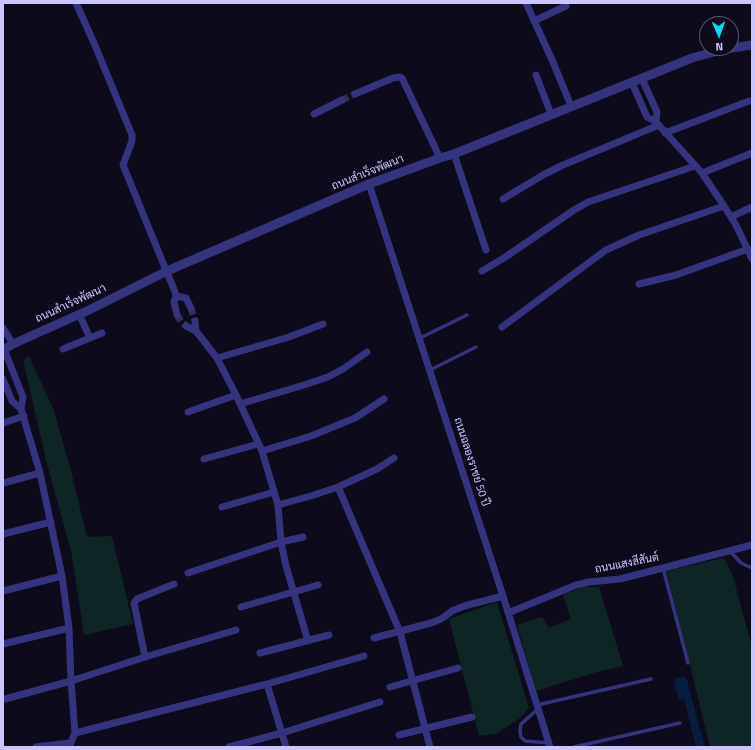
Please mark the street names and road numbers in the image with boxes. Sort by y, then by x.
street label: ถนนสำเร็จพัฒนา [330,153,406,193]
street label: ถนนสำเร็จพัฒนา [34,282,108,326]
street label: ถนนฉลองราชย์ 50 ปี [450,416,492,508]
street label: ถนนแสงสีสันต์ [594,551,660,577]

